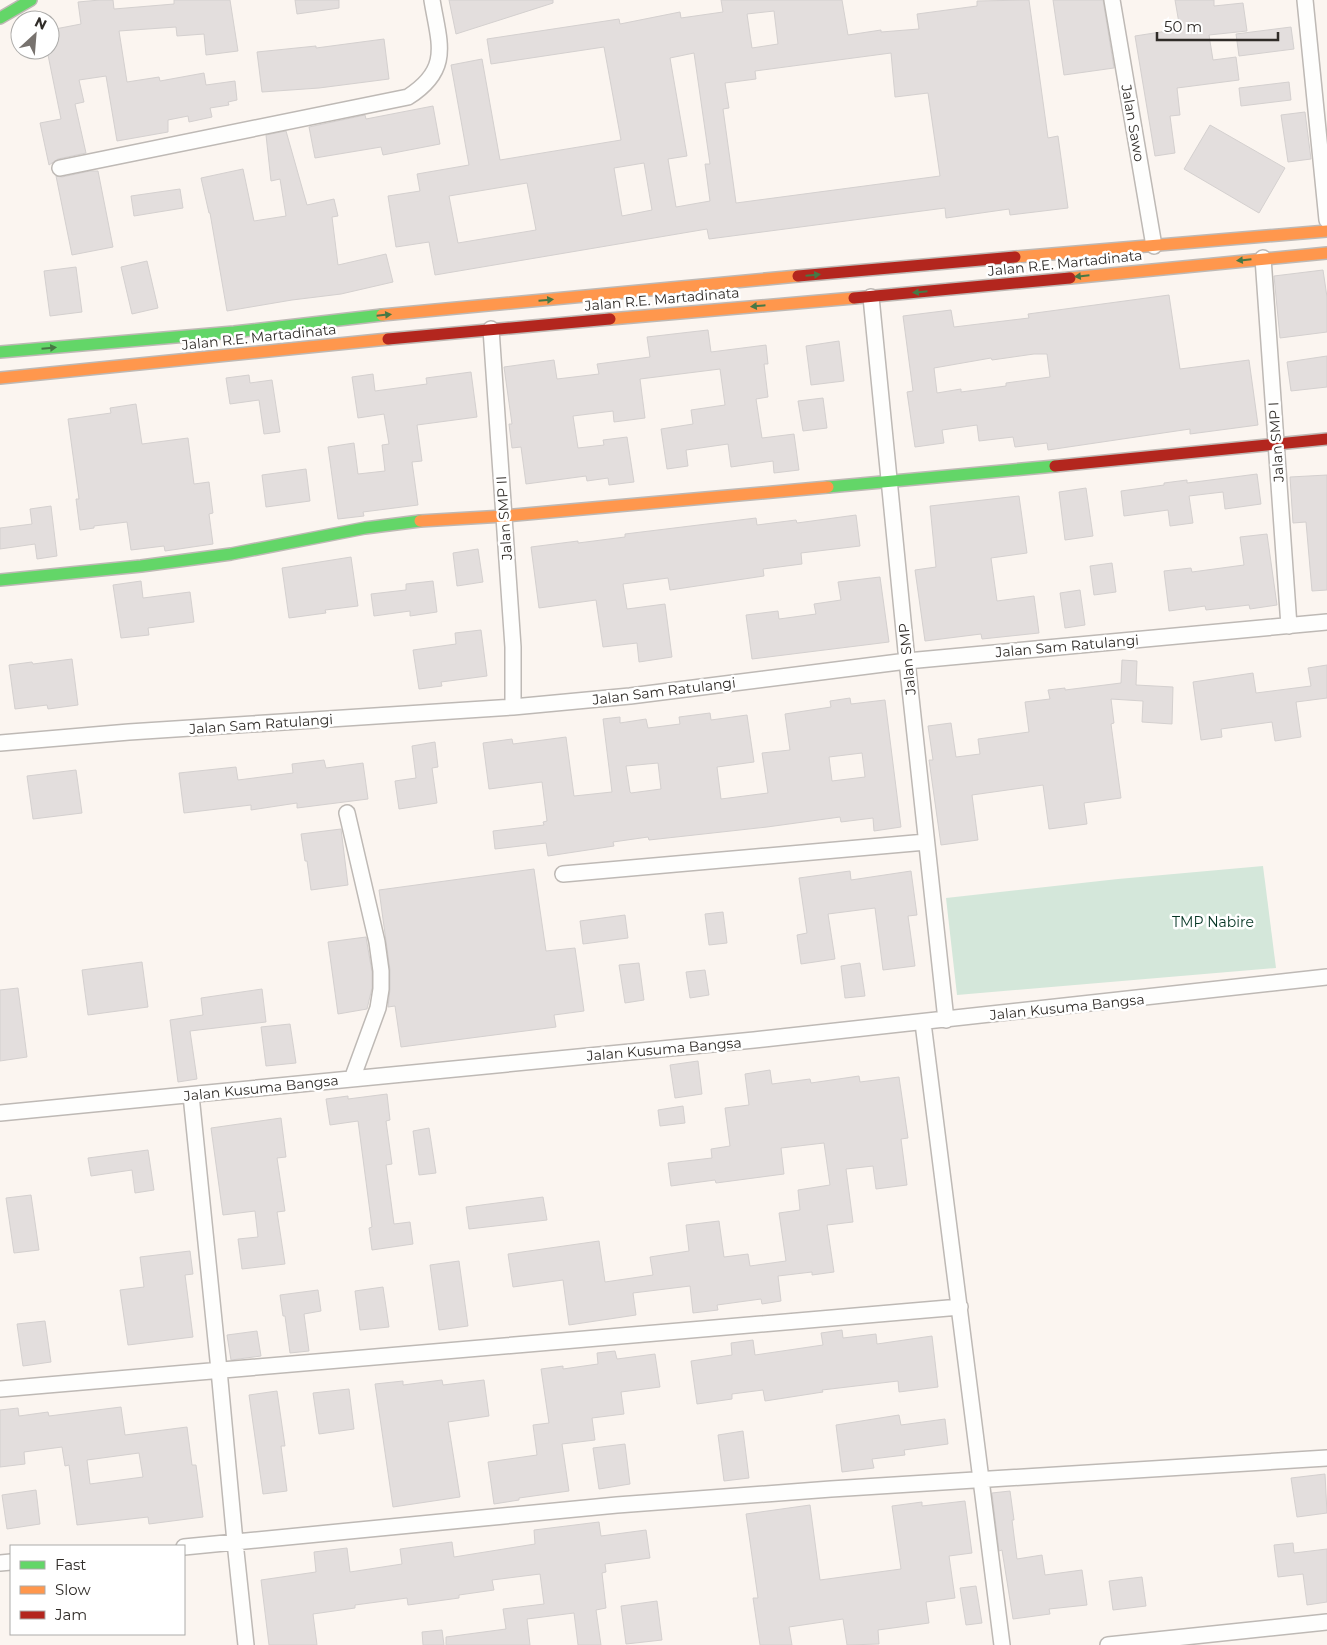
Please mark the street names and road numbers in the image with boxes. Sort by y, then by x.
street label: Jalan Sawo [1117,82,1149,163]
street label: Jalan R.E. Martadinata [986,246,1143,280]
street label: Jalan R.E. Martadinata [583,283,740,315]
street label: Jalan R.E. Martadinata [180,320,337,354]
street label: Jalan SMP I [1264,401,1288,484]
street label: Jalan SMP II [492,475,516,562]
street label: Jalan SMP [894,622,920,697]
street label: Jalan Sam Ratulangi [993,631,1140,661]
street label: Jalan Sam Ratulangi [590,673,737,709]
street label: Jalan Sam Ratulangi [188,710,333,738]
street label: Jalan Kusuma Bangsa [988,990,1145,1024]
street label: Jalan Kusuma Bangsa [585,1033,742,1065]
street label: Jalan Kusuma Bangsa [182,1071,339,1105]

